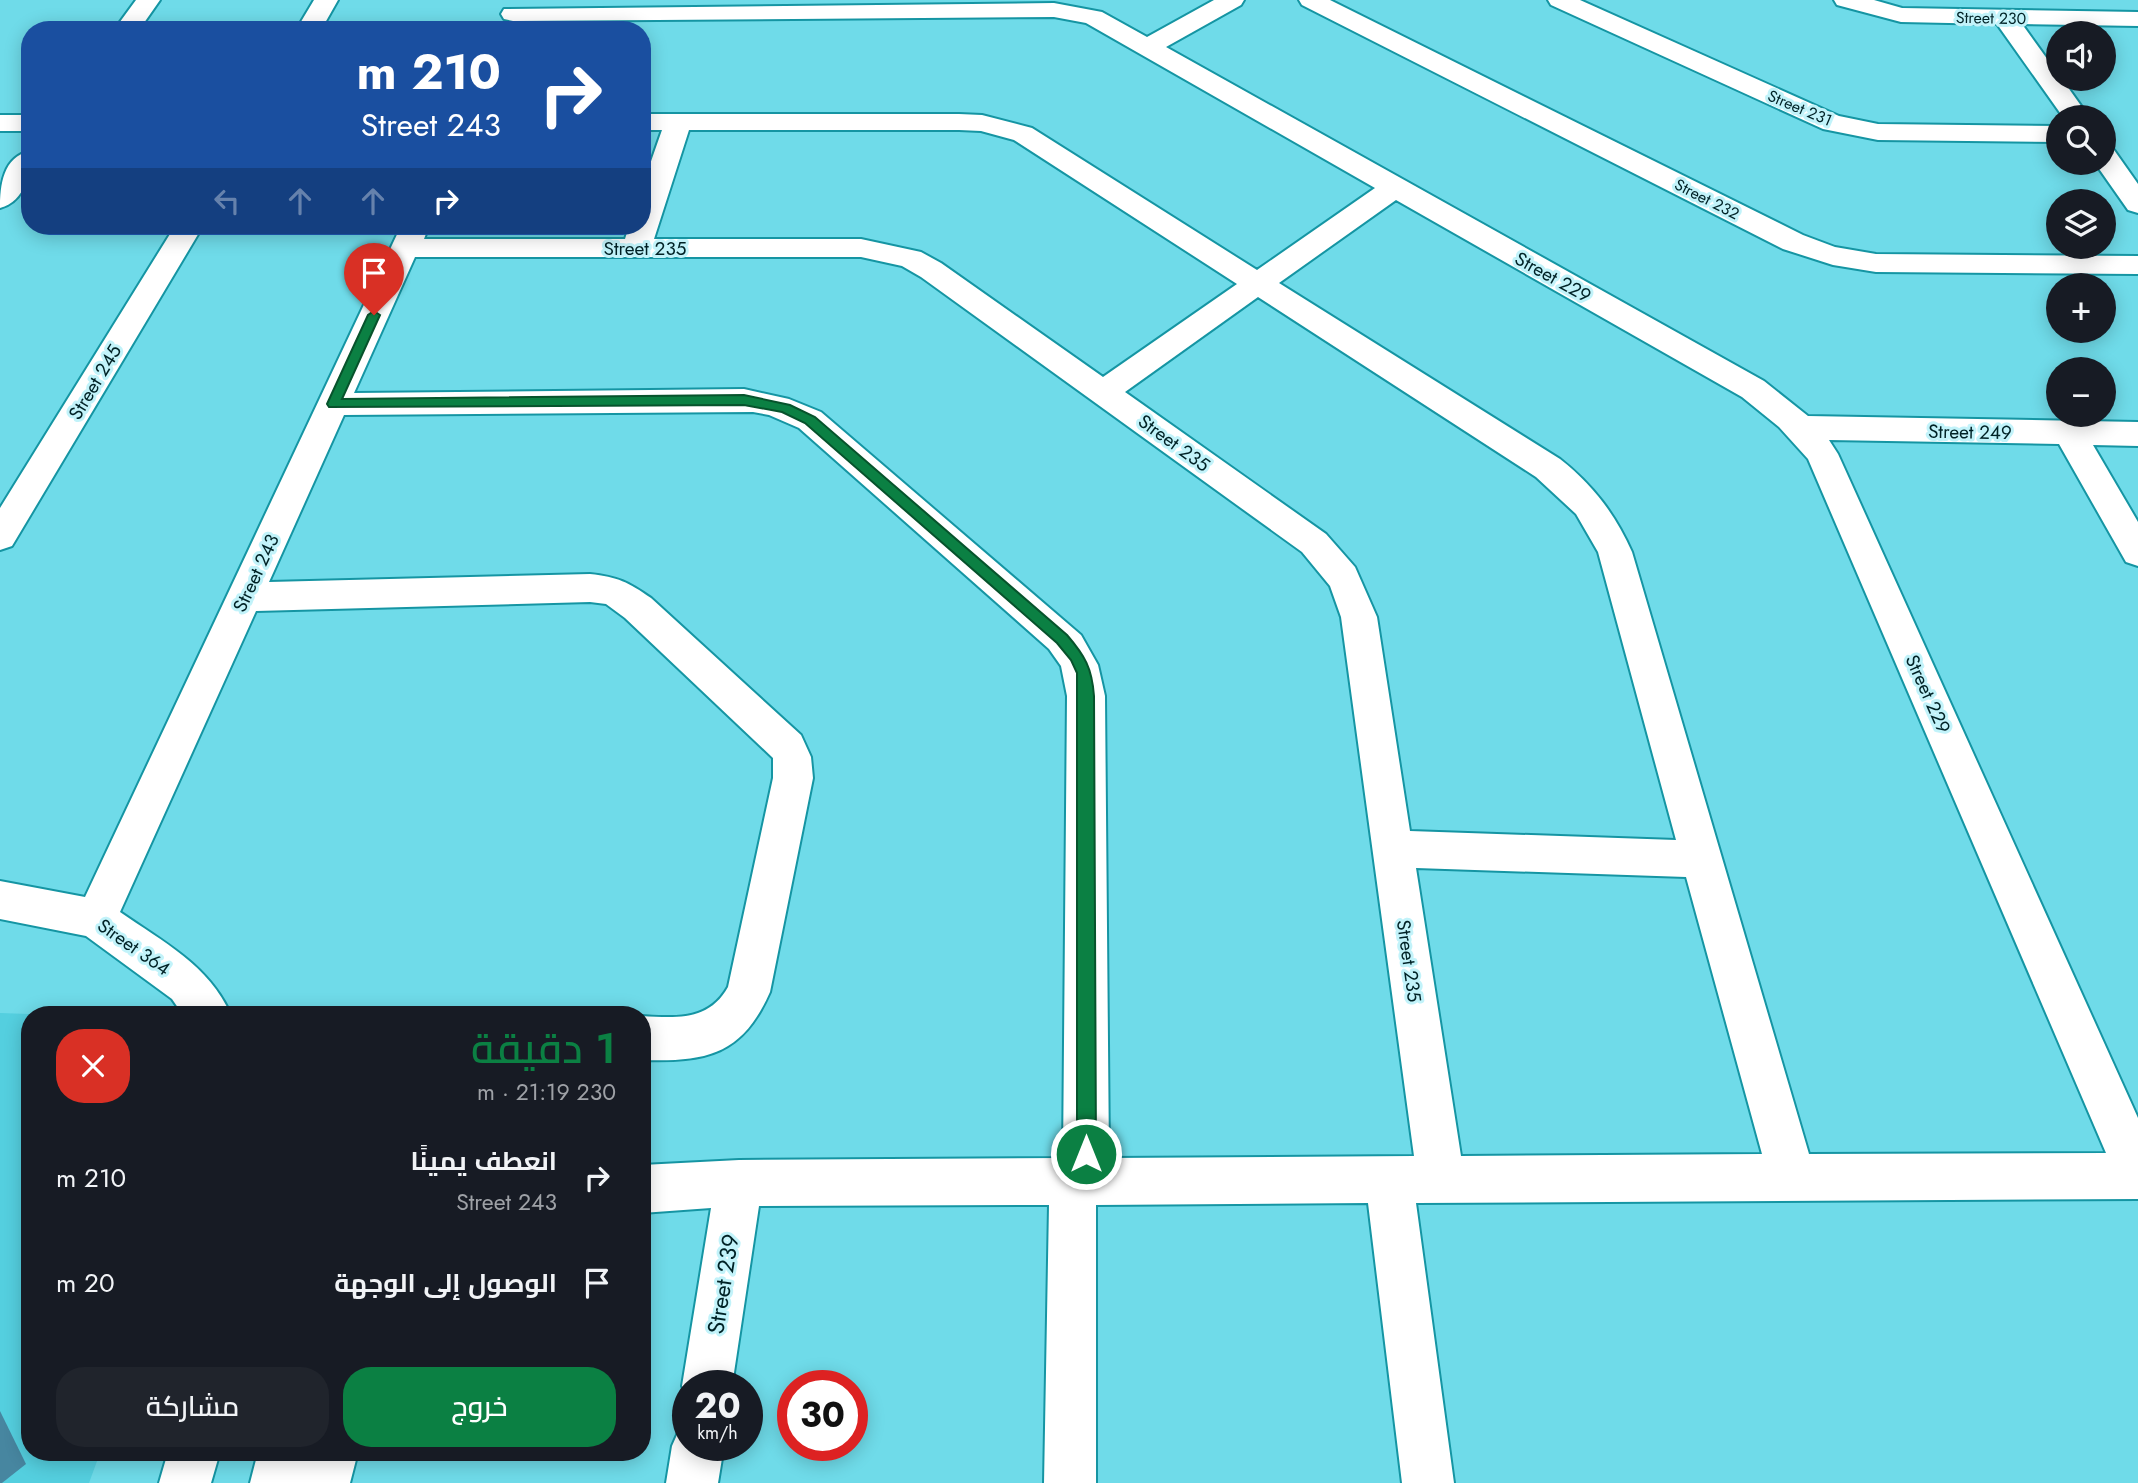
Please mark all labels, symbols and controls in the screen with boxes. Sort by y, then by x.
street label: Street 230 [1956,6,2026,30]
map controls [2046,21,2116,427]
button: sound [2046,21,2116,91]
text: 210 m [357,37,501,107]
icon: right [525,49,616,140]
street label: Street 231 [1764,84,1836,132]
text: Street 243 [361,102,501,148]
button: search [2046,105,2116,175]
street label: Street 232 [1671,173,1743,225]
icon: left [208,182,246,220]
icon: ahead [281,182,319,220]
icon: ahead [354,182,392,220]
icon: right [427,182,465,220]
button: layers [2046,189,2116,259]
street label: Street 235 [604,235,686,262]
pin [344,243,404,315]
street label: Street 229 [1510,245,1596,309]
icon: arrive [355,254,393,292]
button: + [2046,273,2116,343]
street label: Street 245 [62,339,128,425]
button: − [2046,357,2116,427]
street label: Street 235 [1133,408,1215,478]
street label: Street 249 [1928,418,2012,446]
street label: Street 243 [226,530,286,616]
street label: Street 229 [1899,650,1957,738]
street label: Street 364 [92,912,176,982]
street label: Street 235 [1390,918,1428,1004]
text: 1 دقيقة [471,1018,616,1079]
button: close [56,1029,130,1103]
text: 230 m · 21:19 [477,1075,616,1109]
position arrow [1049,1117,1123,1191]
text: انعطف يمينًا [411,1142,557,1180]
text: 210 m [56,1159,126,1197]
icon: right [578,1159,616,1197]
text: Street 243 [456,1185,557,1219]
street label: Street 239 [698,1232,748,1336]
text: 20 m [56,1264,115,1302]
text: الوصول إلى الوجهة [334,1264,557,1302]
icon: arrive [578,1264,616,1302]
button: مشاركة [56,1367,329,1447]
button: خروج [343,1367,616,1447]
speed limit sign: 30 [777,1370,868,1461]
text: 20 [694,1381,741,1431]
text: km/h [697,1420,738,1446]

